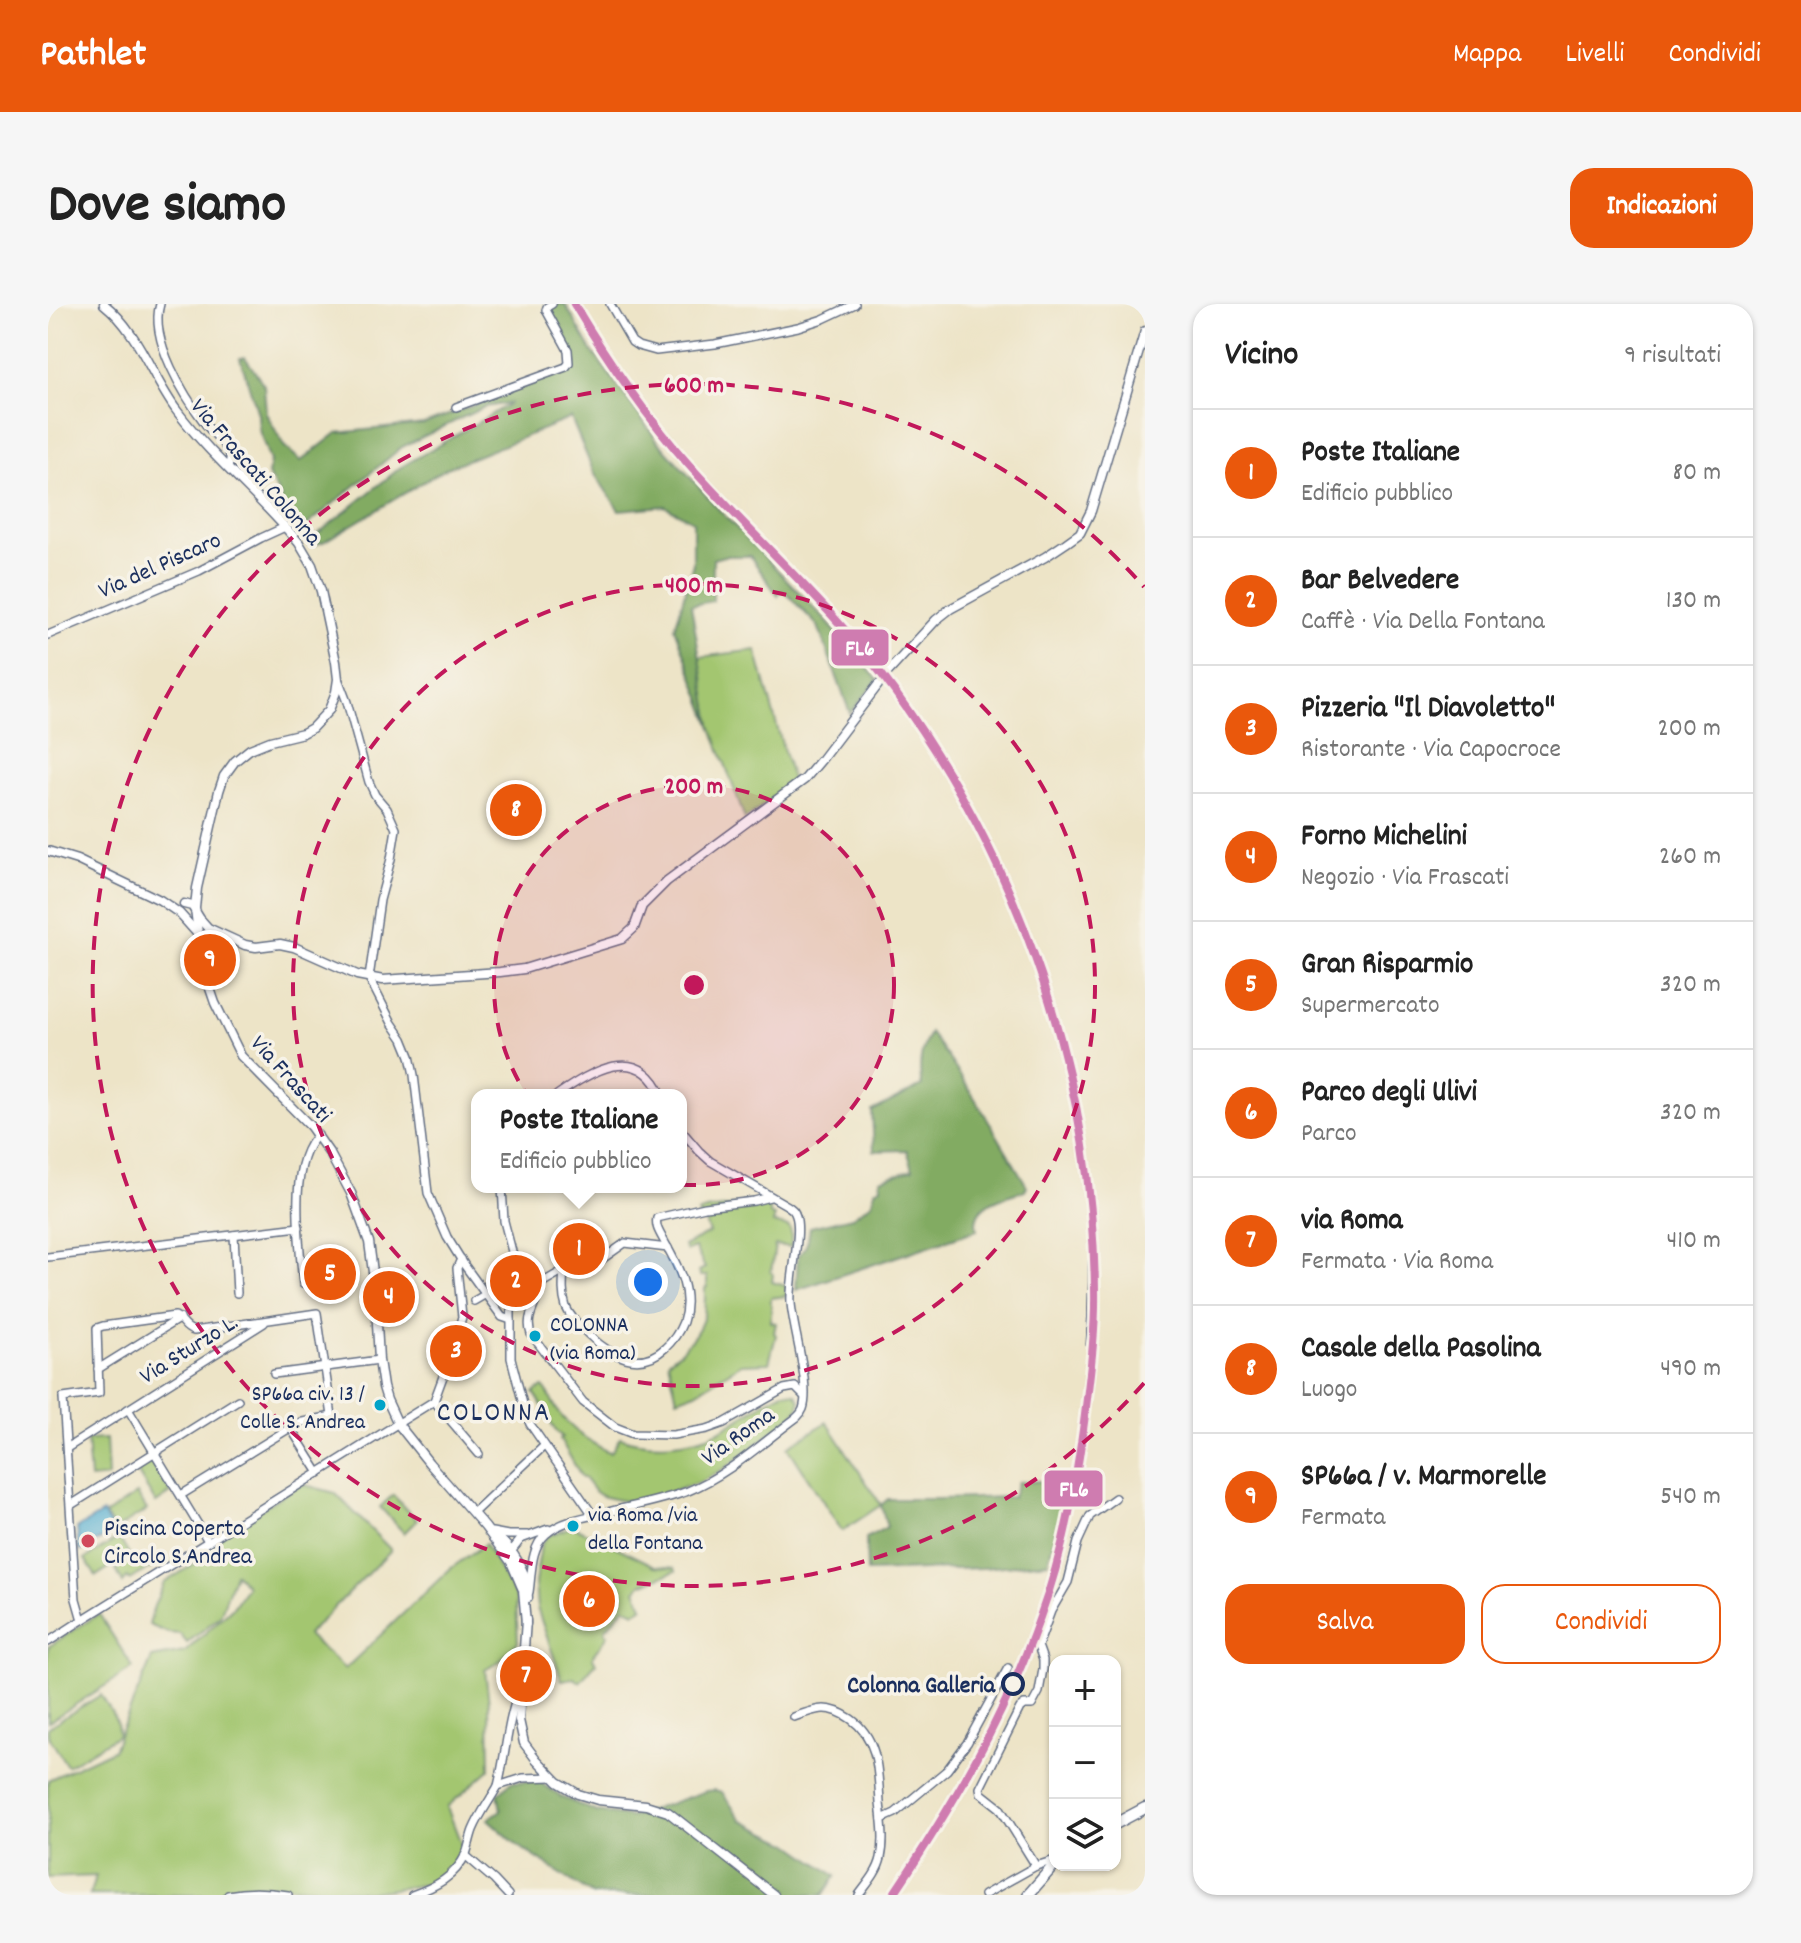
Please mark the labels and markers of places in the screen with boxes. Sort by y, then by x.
pin: 8 [490,780,542,840]
pin: 9 [184,930,236,990]
centre of rings [680,971,708,999]
pin: 1 [553,1219,605,1279]
pin: 5 [304,1244,356,1304]
pin: 2 [490,1251,542,1311]
pin: 4 [363,1267,415,1327]
place label: COLONNA (via Roma) [550,1311,636,1370]
pin: 3 [430,1321,482,1381]
marker: COLONNA (via Roma) [527,1328,543,1344]
place label: SP66a civ. 13 / Colle S. Andrea [240,1380,366,1439]
marker: SP66a civ. 13 / Colle S. Andrea [372,1397,388,1413]
place label: via Roma /via della Fontana [588,1501,703,1560]
place label: Piscina Coperta Circolo S.Andrea [104,1513,253,1575]
marker: via Roma /via della Fontana [565,1518,581,1534]
marker: Piscina Coperta Circolo S.Andrea [79,1532,97,1550]
pin: 6 [563,1571,615,1631]
pin: 7 [500,1646,552,1706]
place label: Colonna Galleria [847,1670,996,1704]
marker: Colonna Galleria [1002,1673,1024,1695]

